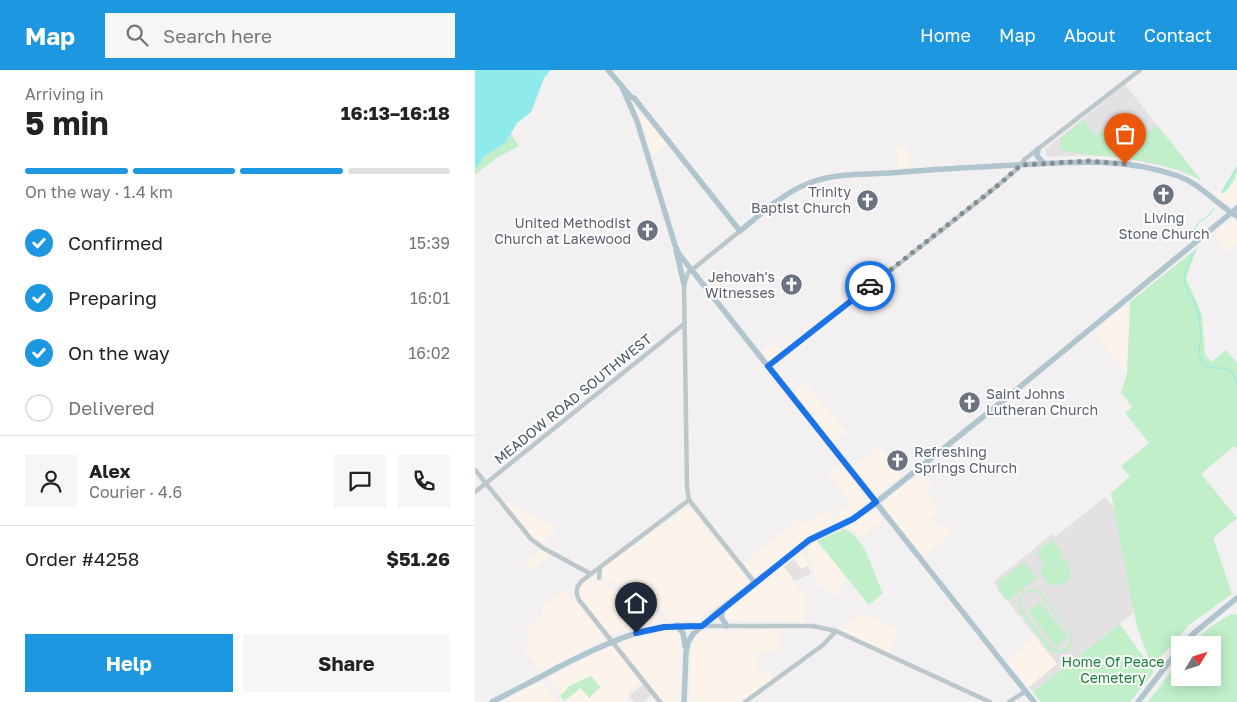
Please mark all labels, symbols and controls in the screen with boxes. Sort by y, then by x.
search box [105,13,455,58]
text: Map [25,21,75,50]
icon: search [123,21,151,49]
text: Search here [163,24,272,47]
text: Home [920,24,971,46]
text: Map [999,24,1036,46]
text: About [1064,24,1116,46]
text: Contact [1144,24,1212,46]
text: Arriving in [25,84,104,104]
text: 16:13–16:18 [341,101,450,124]
text: 5 min [25,104,109,142]
pin [1104,113,1146,164]
icon: bag [1111,120,1139,148]
text: On the way · 1.4 km [25,182,173,202]
place label: Trinity Baptist Church [751,183,851,216]
church icon: Living Stone Church [1152,183,1176,207]
church icon: Trinity Baptist Church [855,188,879,212]
place label: Living Stone Church [1118,209,1210,242]
place label: United Methodist Church at Lakewood [494,214,631,247]
church icon: United Methodist Church at Lakewood [635,219,659,243]
icon: check [25,229,53,257]
text: Confirmed [68,231,163,254]
text: 15:39 [409,233,450,253]
courier [845,261,895,311]
place label: Jehovah's Witnesses [705,268,775,301]
icon: car [856,272,884,300]
church icon: Jehovah's Witnesses [779,273,803,297]
icon: check [25,284,53,312]
text: Preparing [68,286,157,309]
text: 16:01 [410,288,450,308]
street label: MEADOW ROAD SOUTHWEST [491,330,655,467]
icon: check [25,339,53,367]
text: On the way [68,341,170,364]
text: 16:02 [409,343,450,363]
place label: Saint Johns Lutheran Church [986,385,1098,418]
church icon: Saint Johns Lutheran Church [958,390,982,414]
text: Delivered [68,396,155,419]
place label: Refreshing Springs Church [914,443,1017,476]
church icon: Refreshing Springs Church [886,448,910,472]
button: person [25,455,77,507]
button: chat [334,455,386,507]
button: phone [398,455,450,507]
text: Alex [89,459,130,482]
text: Courier · 4.6 [89,482,182,502]
text: Order #4258 [25,547,139,570]
text: $51.26 [386,547,450,570]
pin [615,582,657,633]
icon: home [622,589,650,617]
button: Help [25,634,233,692]
button: Share [243,634,450,692]
north arrow [1171,636,1221,686]
map controls [1171,636,1221,686]
park label: Home Of Peace Cemetery [1062,653,1164,686]

